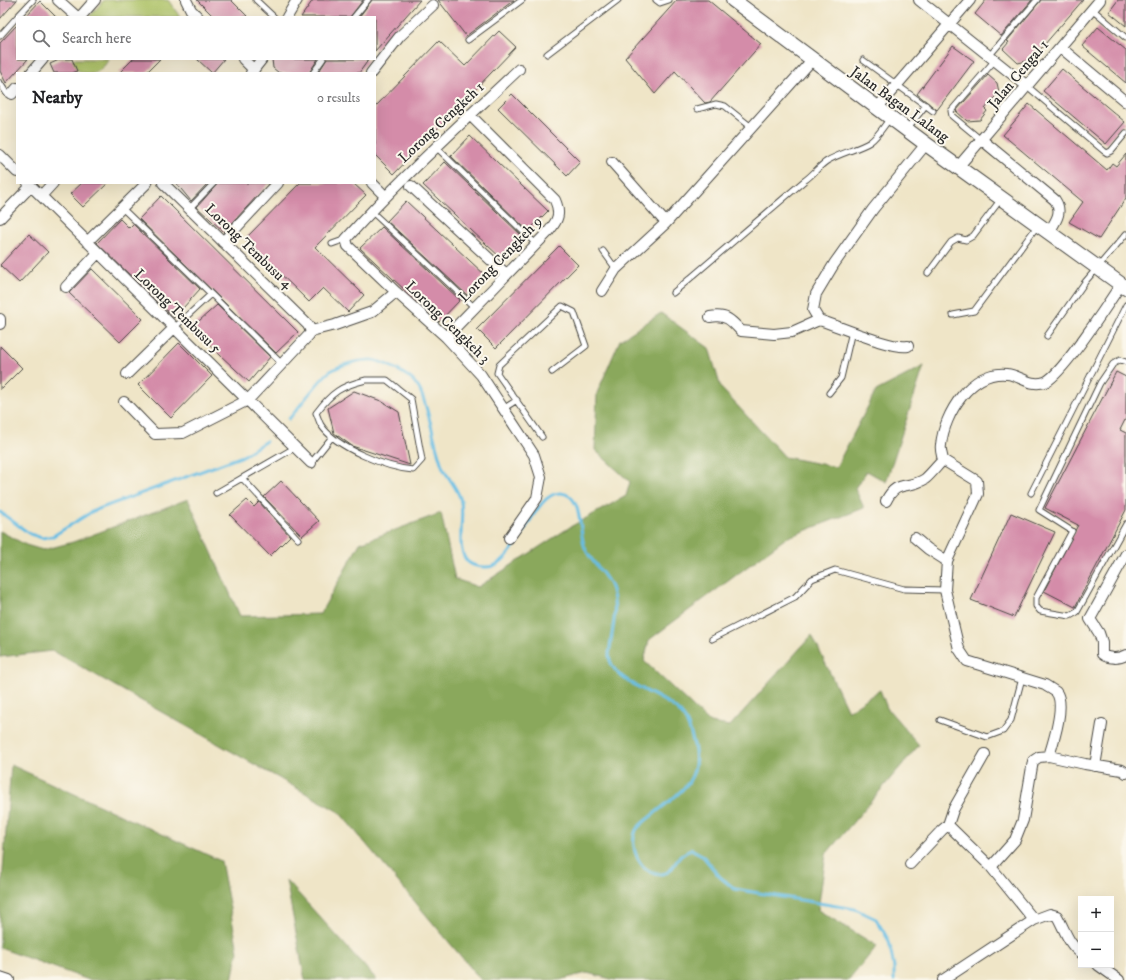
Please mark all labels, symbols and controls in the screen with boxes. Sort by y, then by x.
search box [16,16,376,60]
icon: search [30,27,52,49]
text: Search here [62,29,131,48]
street label: Jalan Cengal 1 [983,36,1053,114]
street label: Jalan Bagan Lalang [845,61,953,147]
street label: Lorong Cengkeh 1 [394,78,488,167]
text: Nearby [32,87,82,109]
text: 0 results [317,90,360,106]
street label: Lorong Tembusu 4 [201,200,297,293]
street label: Lorong Cengkeh 9 [454,212,546,306]
street label: Lorong Tembusu 5 [130,265,226,358]
street label: Lorong Cengkeh 3 [401,277,494,368]
map controls [1078,896,1114,968]
button: + [1078,896,1114,932]
button: − [1078,932,1114,968]

